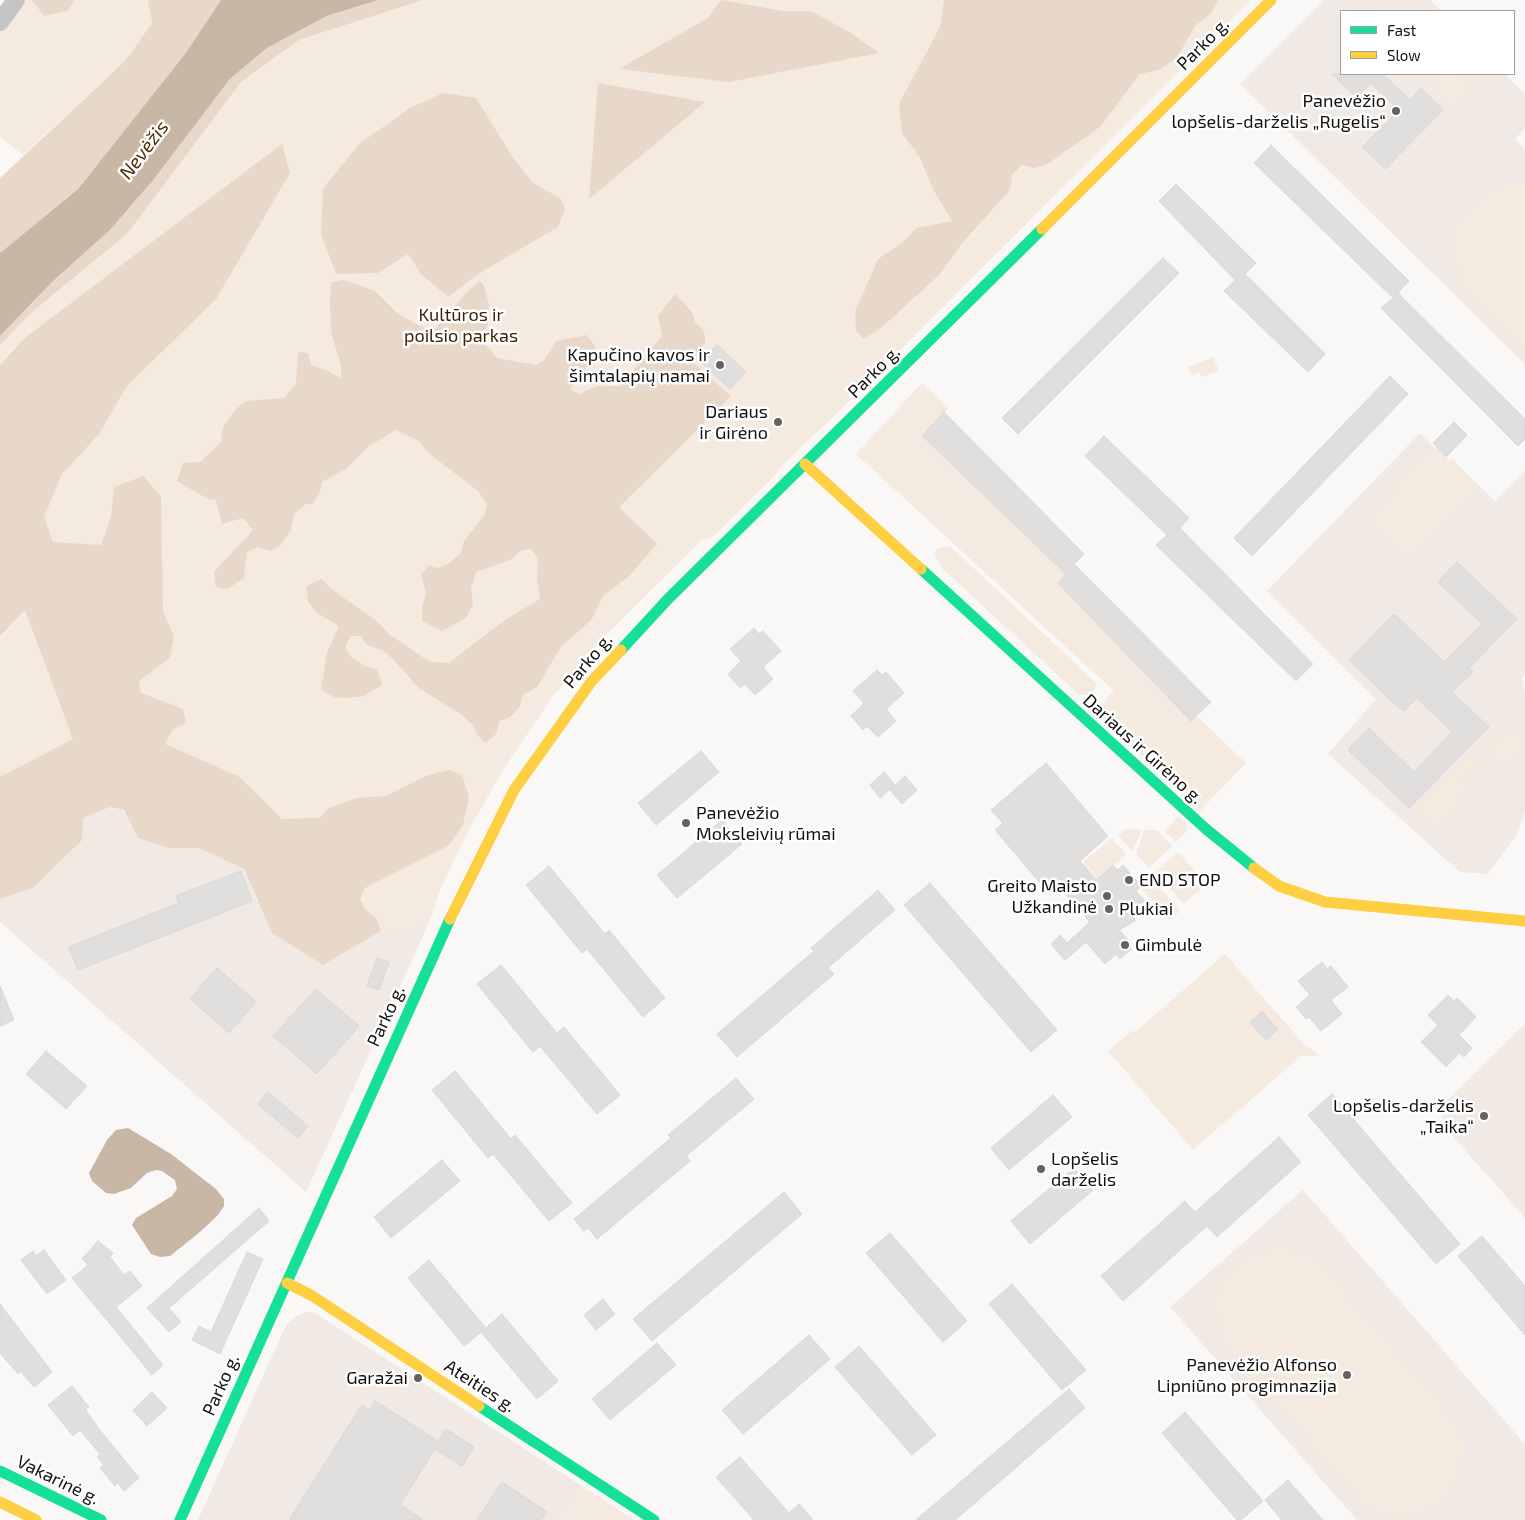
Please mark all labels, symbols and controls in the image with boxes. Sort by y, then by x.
legend [1340,10,1515,75]
street label: Parko g. [1172,13,1234,75]
text: Fast [1387,21,1416,39]
text: Slow [1387,46,1421,64]
place label: Panevėžio lopšelis-darželis „Rugelis“ [1171,90,1386,132]
marker: Panevėžio lopšelis-darželis „Rugelis“ [1390,105,1402,117]
water label: Nevėžis [115,116,173,184]
park label: Kultūros ir poilsio parkas [404,304,518,346]
street label: Parko g. [843,341,905,403]
place label: Kapučino kavos ir šimtalapių namai [567,344,710,386]
marker: Kapučino kavos ir šimtalapių namai [714,359,726,371]
place label: Dariaus ir Girėno [699,401,768,444]
marker: Dariaus ir Girėno [772,416,784,428]
street label: Parko g. [559,629,617,693]
street label: Dariaus ir Girėno g. [1079,690,1207,808]
place label: Panevėžio Moksleivių rūmai [696,802,836,844]
marker: Panevėžio Moksleivių rūmai [680,817,692,829]
place label: END STOP [1139,869,1221,891]
marker: END STOP [1123,874,1135,886]
place label: Greito Maisto Užkandinė [987,875,1097,918]
marker: Greito Maisto Užkandinė [1101,890,1113,902]
place label: Plukiai [1119,898,1173,920]
marker: Plukiai [1103,903,1115,915]
place label: Gimbulė [1135,934,1202,956]
marker: Gimbulė [1119,939,1131,951]
street label: Parko g. [362,982,410,1050]
place label: Lopšelis-darželis „Taika“ [1333,1095,1474,1138]
marker: Lopšelis-darželis „Taika“ [1478,1110,1490,1122]
place label: Lopšelis darželis [1051,1148,1119,1190]
marker: Lopšelis darželis [1035,1163,1047,1175]
street label: Parko g. [198,1351,244,1419]
place label: Panevėžio Alfonso Lipniūno progimnazija [1157,1354,1337,1396]
street label: Ateities g. [440,1355,520,1417]
place label: Garažai [346,1367,408,1389]
marker: Panevėžio Alfonso Lipniūno progimnazija [1341,1369,1353,1381]
marker: Garažai [412,1372,424,1384]
street label: Vakarinė g. [13,1451,103,1509]

